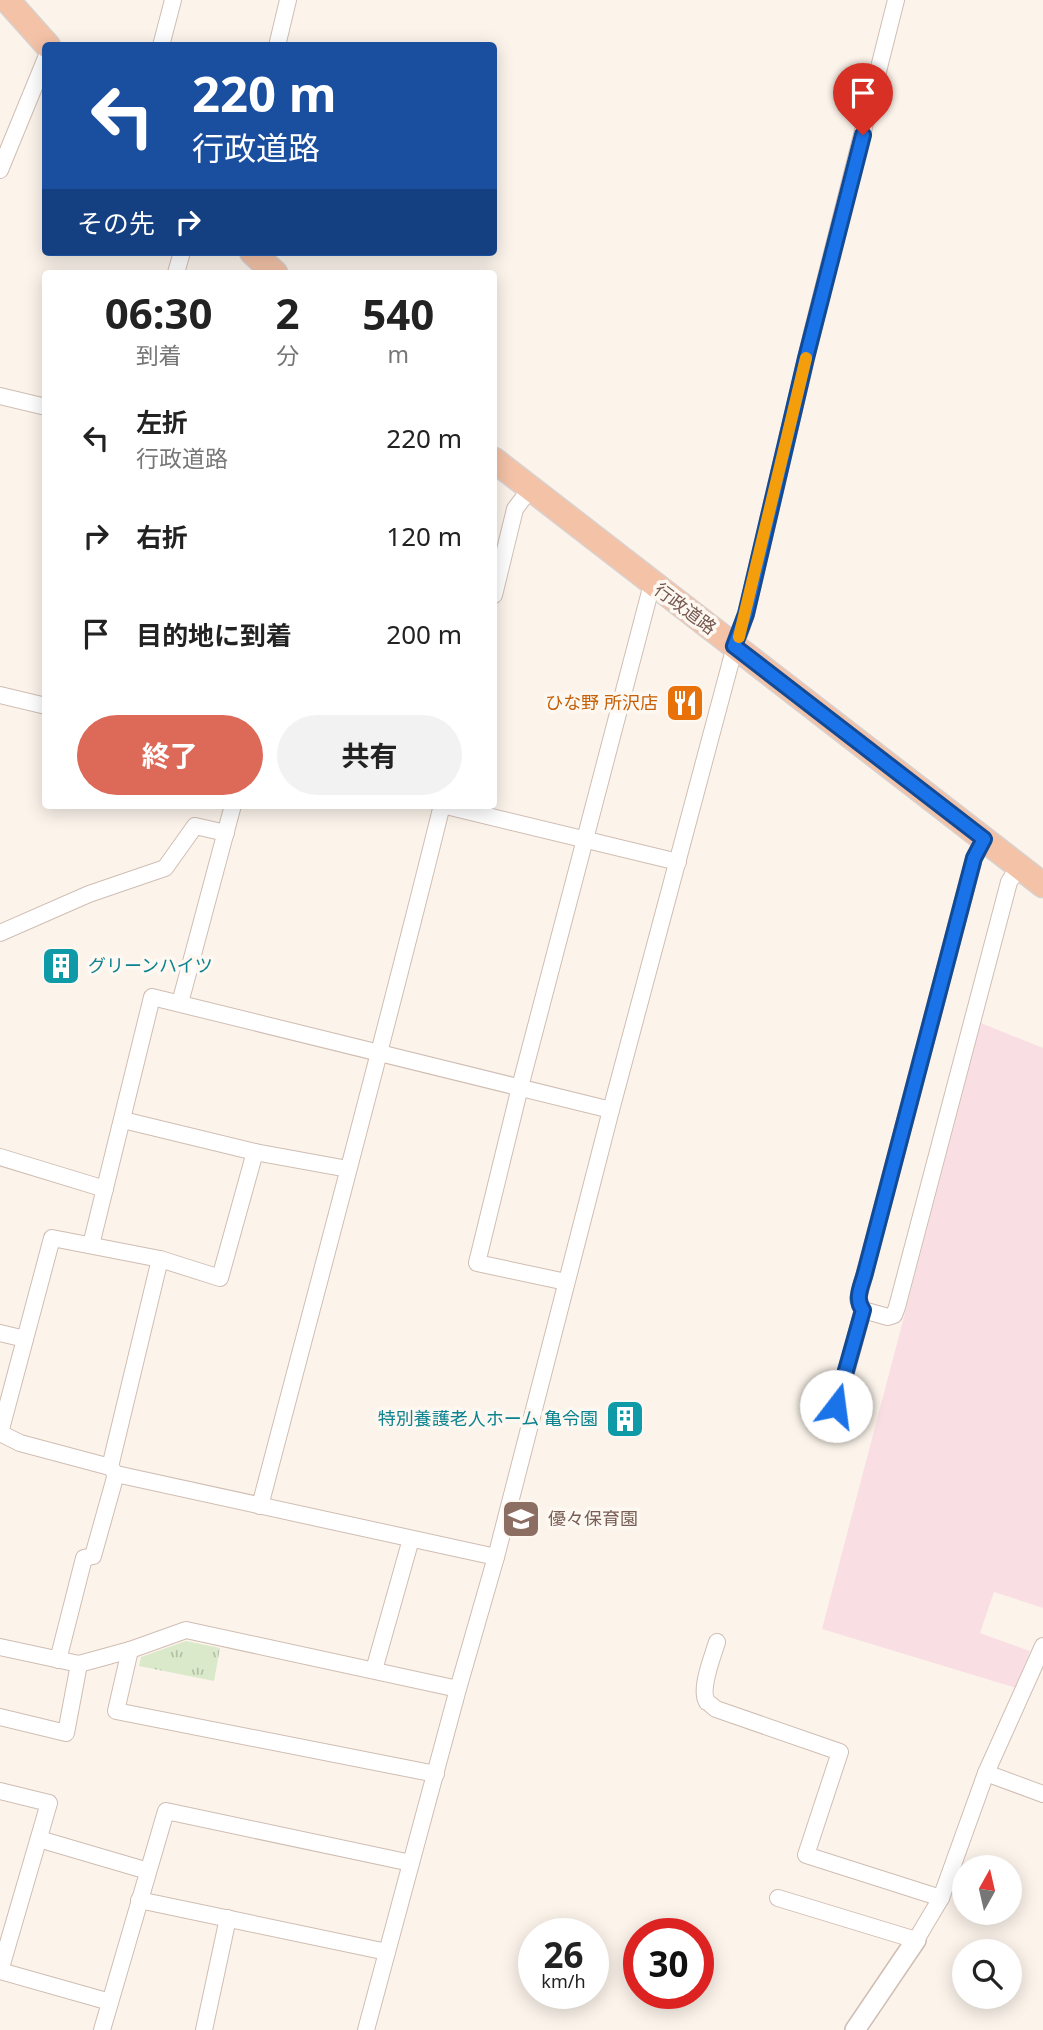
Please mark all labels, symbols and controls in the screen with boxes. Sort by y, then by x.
text: 220 m [192,60,337,126]
pin [833,63,893,135]
icon: left [77,70,168,161]
icon: arrive [844,74,882,112]
text: 行政道路 [192,126,320,169]
icon: right [169,203,207,241]
text: その先 [77,205,155,241]
text: 06:30 [105,284,213,341]
text: 2 [275,284,299,341]
text: 540 [362,285,434,342]
text: m [387,338,409,370]
text: 到着 [136,339,182,371]
text: 分 [276,339,299,371]
text: 左折 [136,404,188,440]
icon: left [77,419,115,457]
text: 220 m [386,420,462,456]
text: 行政道路 [136,442,228,474]
icon: right [77,517,115,555]
text: 120 m [386,518,462,554]
text: 右折 [136,519,188,555]
street label: 行政道路 [650,577,722,639]
icon: arrive [77,615,115,653]
text: 200 m [386,616,462,652]
text: 目的地に到着 [136,617,292,653]
restaurant icon: ひな野 所沢店 [664,682,706,724]
place label: ひな野 所沢店 [545,690,658,714]
button: 終了 [77,715,263,795]
button: 共有 [277,715,462,795]
building icon: グリーンハイツ [40,945,82,987]
place label: グリーンハイツ [88,953,213,977]
position arrow [799,1369,873,1443]
building icon: 特別養護老人ホーム 亀令園 [604,1398,646,1440]
place label: 特別養護老人ホーム 亀令園 [378,1406,598,1430]
school or university icon: 優々保育園 [500,1498,542,1540]
place label: 優々保育園 [548,1506,638,1530]
north arrow [952,1855,1022,1925]
map controls [952,1855,1022,2009]
speed limit sign: 30 [623,1918,714,2009]
text: 26 [543,1931,584,1978]
button: search [952,1939,1022,2009]
text: km/h [541,1969,586,1993]

